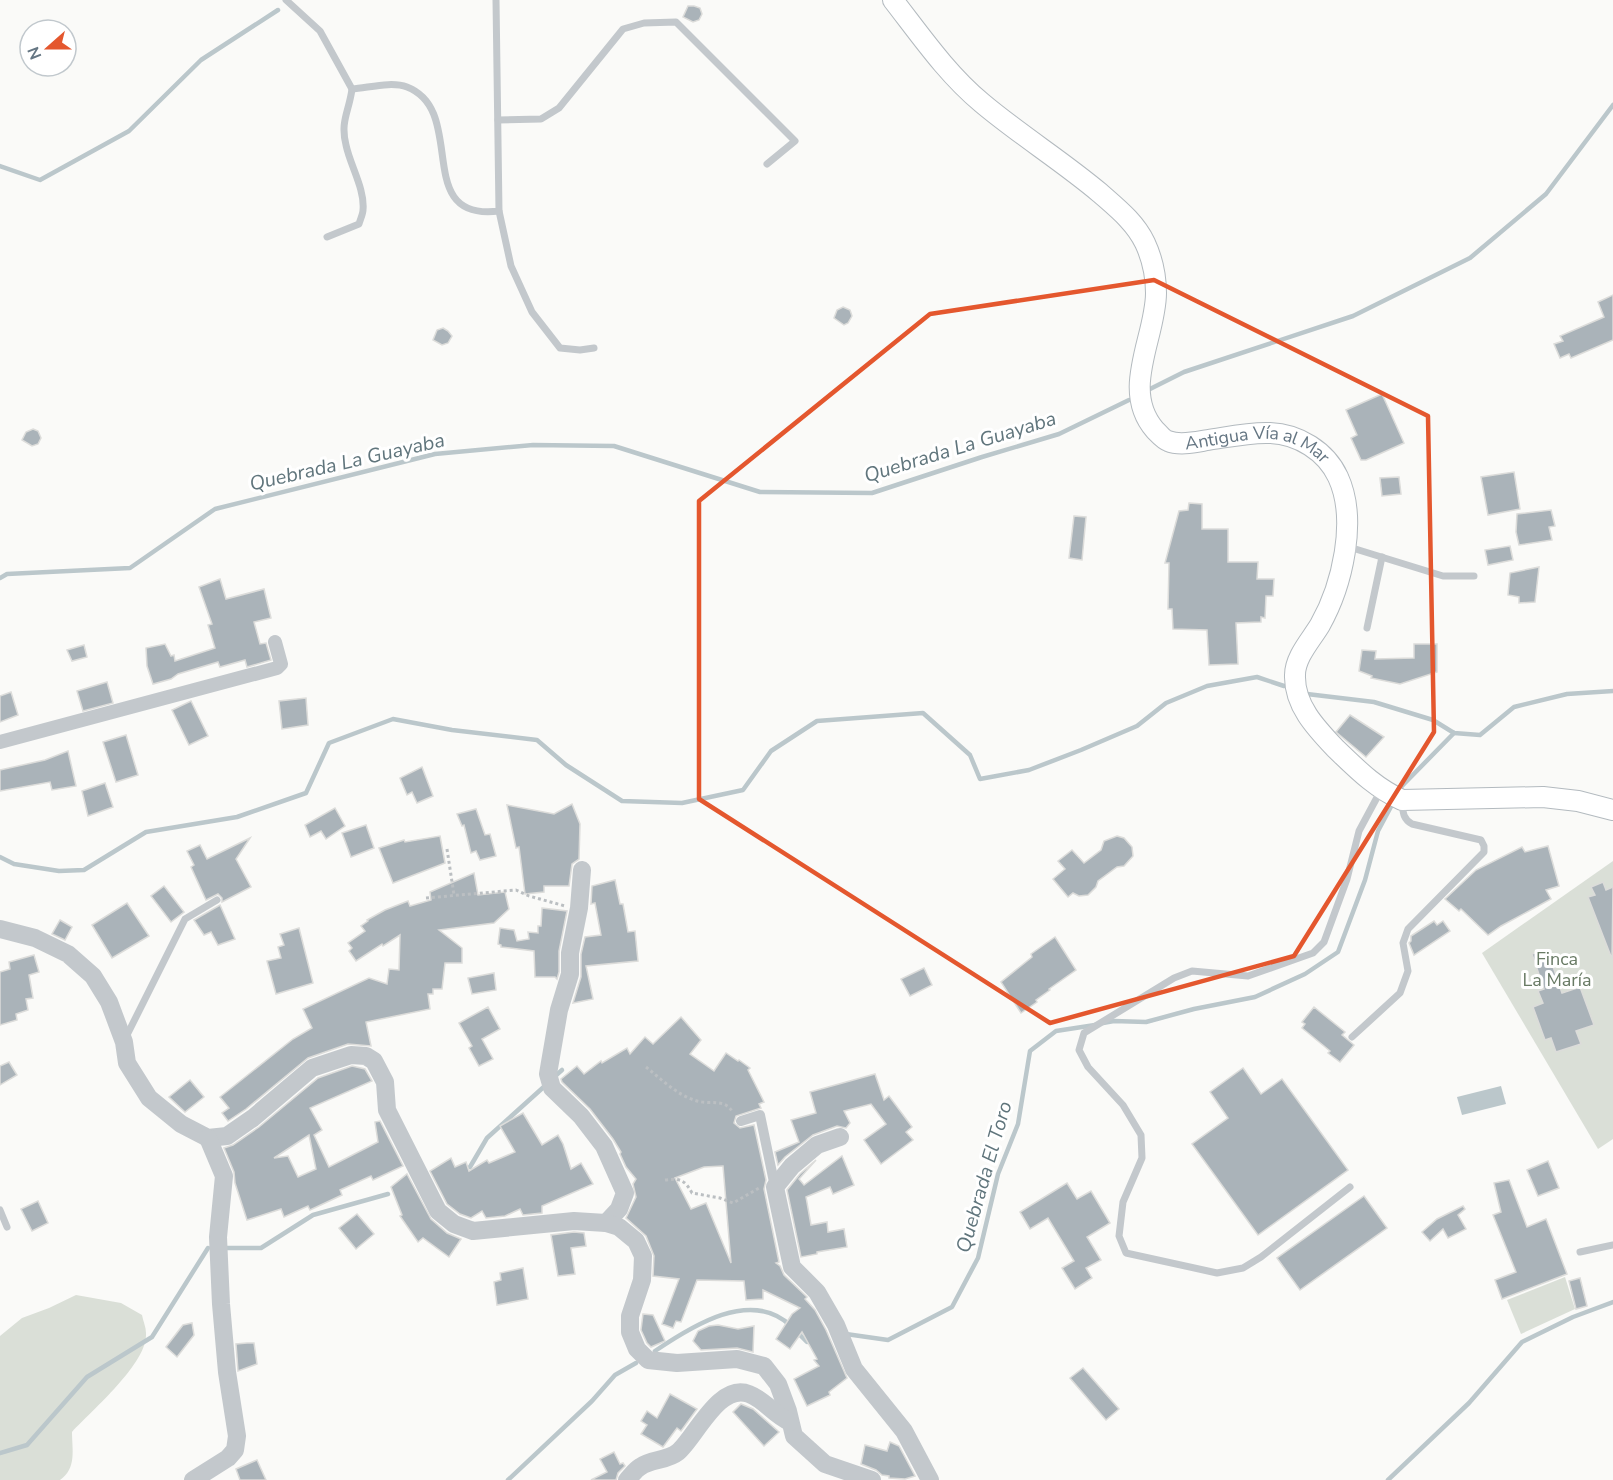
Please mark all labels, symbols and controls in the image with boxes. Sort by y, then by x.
north arrow [18,18,78,78]
text: N [23,43,47,63]
water label: Quebrada La Guayaba [861,405,1059,489]
street label: Antigua Vía al Mar [1183,421,1336,469]
water label: Quebrada La Guayaba [247,426,447,498]
park label: Finca La María [1522,947,1592,992]
water label: Quebrada El Toro [949,1098,1019,1256]

